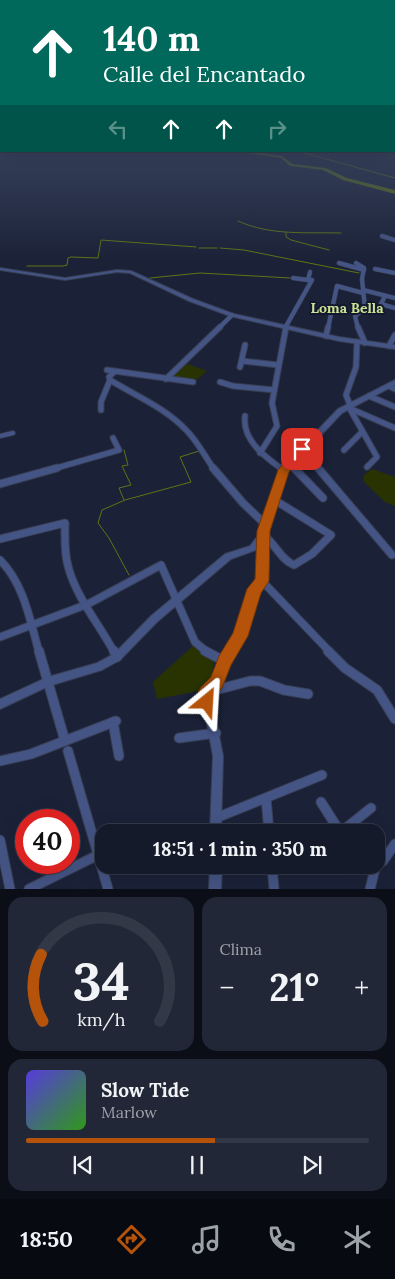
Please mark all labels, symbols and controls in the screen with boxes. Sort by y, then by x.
text: 140 m [103,16,200,61]
icon: ahead [20,20,85,85]
text: Calle del Encantado [103,60,305,88]
icon: left [104,115,132,143]
icon: ahead [157,115,185,143]
icon: ahead [210,115,238,143]
icon: right [263,115,291,143]
district label: Loma Bella [310,299,384,317]
pin [281,428,323,470]
icon: arrive [288,435,316,463]
position arrow [180,675,232,727]
speed limit sign: 40 [15,809,80,874]
text: 18:51 · 1 min · 350 m [153,837,327,861]
text: Clima [220,939,262,959]
text: 34 [72,948,130,1014]
text: 21° [269,963,319,1011]
text: − [220,970,234,1006]
text: + [354,970,369,1006]
text: km/h [77,1008,125,1031]
text: Slow Tide [101,1078,189,1102]
text: Marlow [101,1102,157,1122]
icon: previous [69,1151,97,1179]
icon: pause [183,1151,211,1179]
icon: next [298,1151,326,1179]
icon: directions [114,1222,149,1257]
icon: music [189,1222,224,1257]
icon: phone [264,1222,299,1257]
icon: climate [340,1222,375,1257]
text: 18:50 [20,1225,73,1253]

